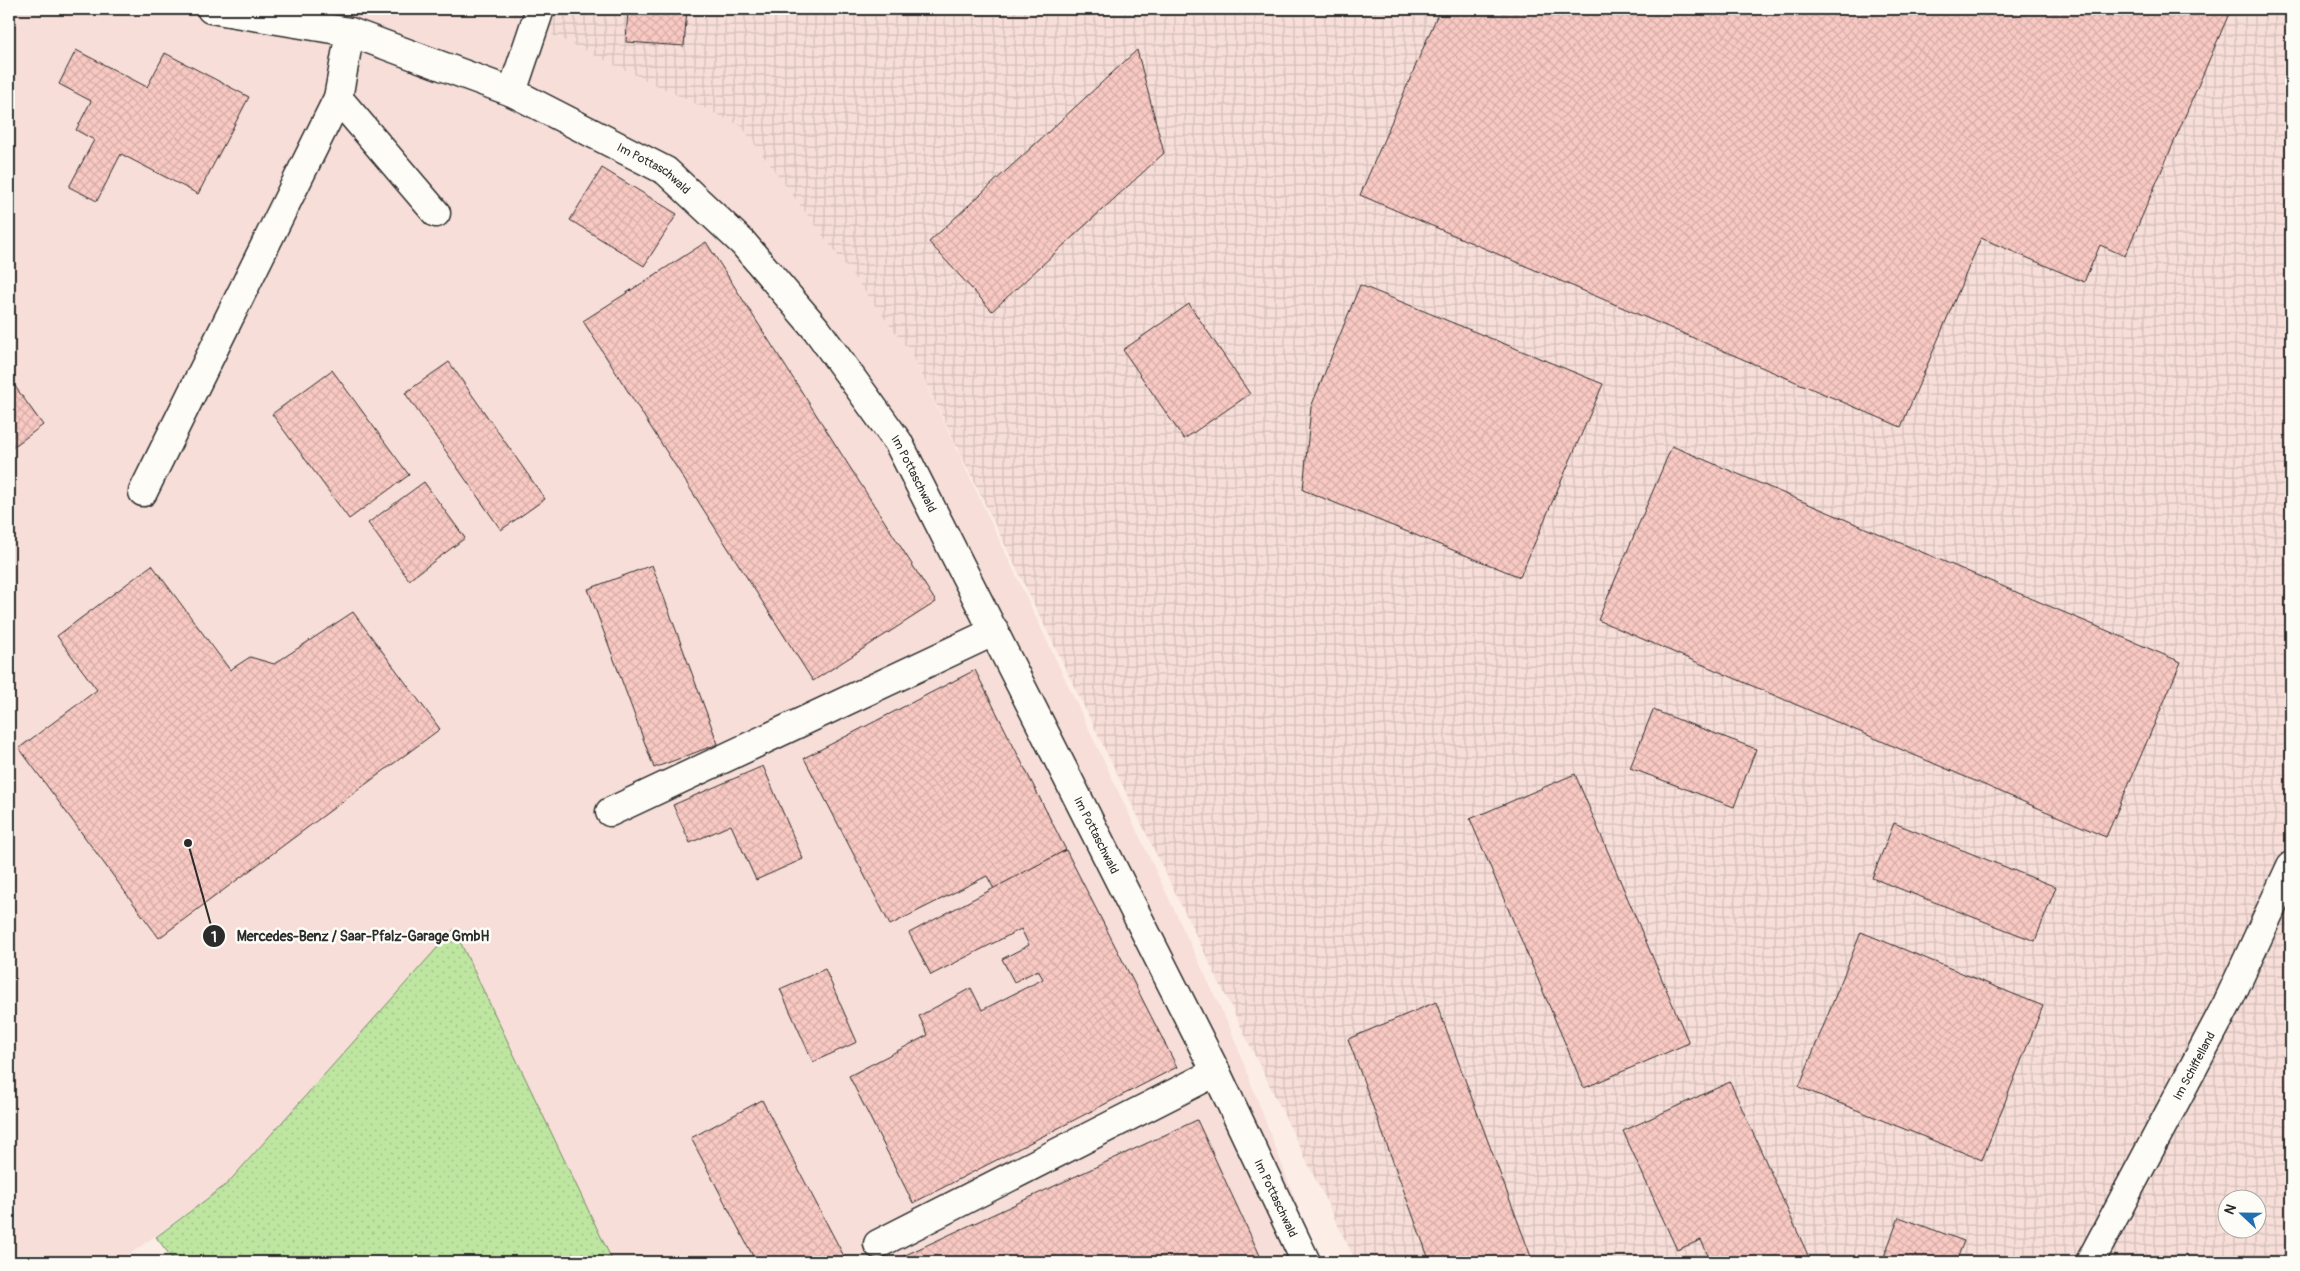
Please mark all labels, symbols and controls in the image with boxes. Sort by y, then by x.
street label: Im Pottaschwald [614,140,693,198]
street label: Im Pottaschwald [887,432,939,515]
street label: Im Pottaschwald [1070,794,1122,877]
callout: Mercedes-Benz / Saar-Pfalz-Garage GmbH [201,922,499,951]
text: 1 [211,928,217,947]
text: Mercedes-Benz / Saar-Pfalz-Garage GmbH [237,928,489,945]
street label: Im Schiffelland [2170,1029,2219,1103]
street label: Im Pottaschwald [1250,1157,1300,1240]
north arrow [2218,1188,2268,1238]
text: N [2221,1202,2240,1217]

